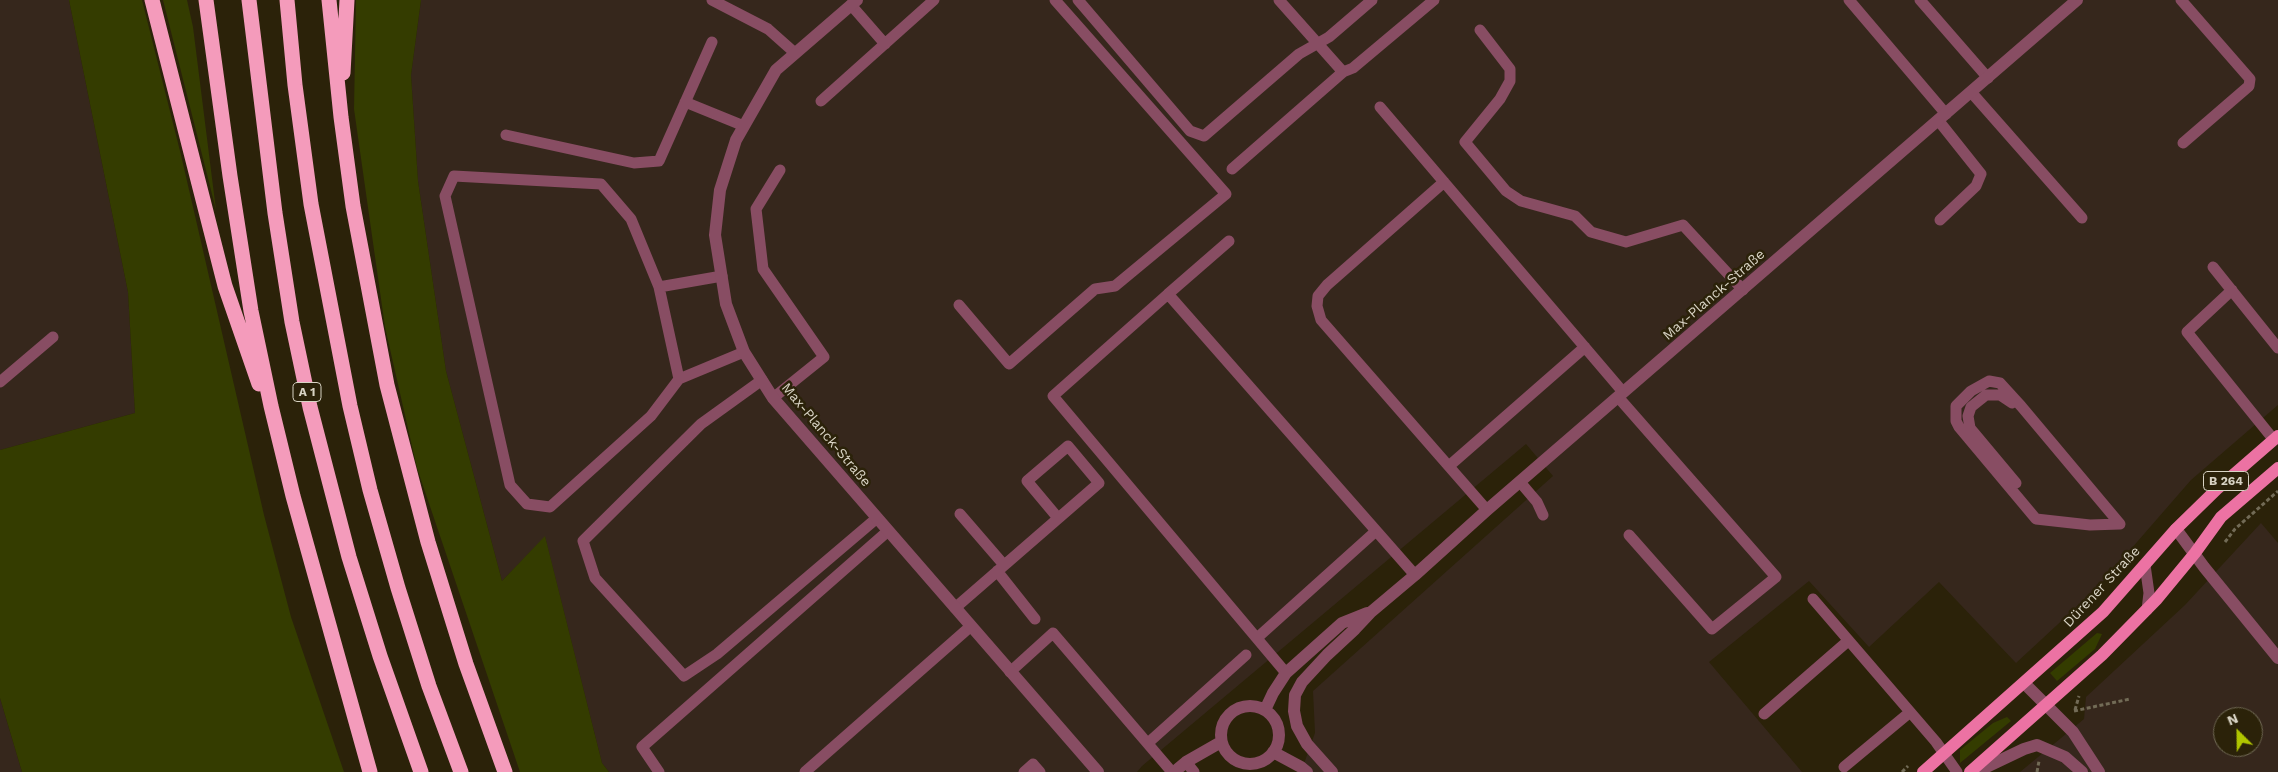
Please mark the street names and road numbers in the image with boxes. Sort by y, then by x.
street label: Max-Planck-Straße [1659,246,1769,344]
street label: Max-Planck-Straße [778,380,874,490]
road number: A 1 [293,382,321,402]
road number: B 264 [2204,472,2248,491]
street label: Dürener Straße [2060,543,2144,631]

